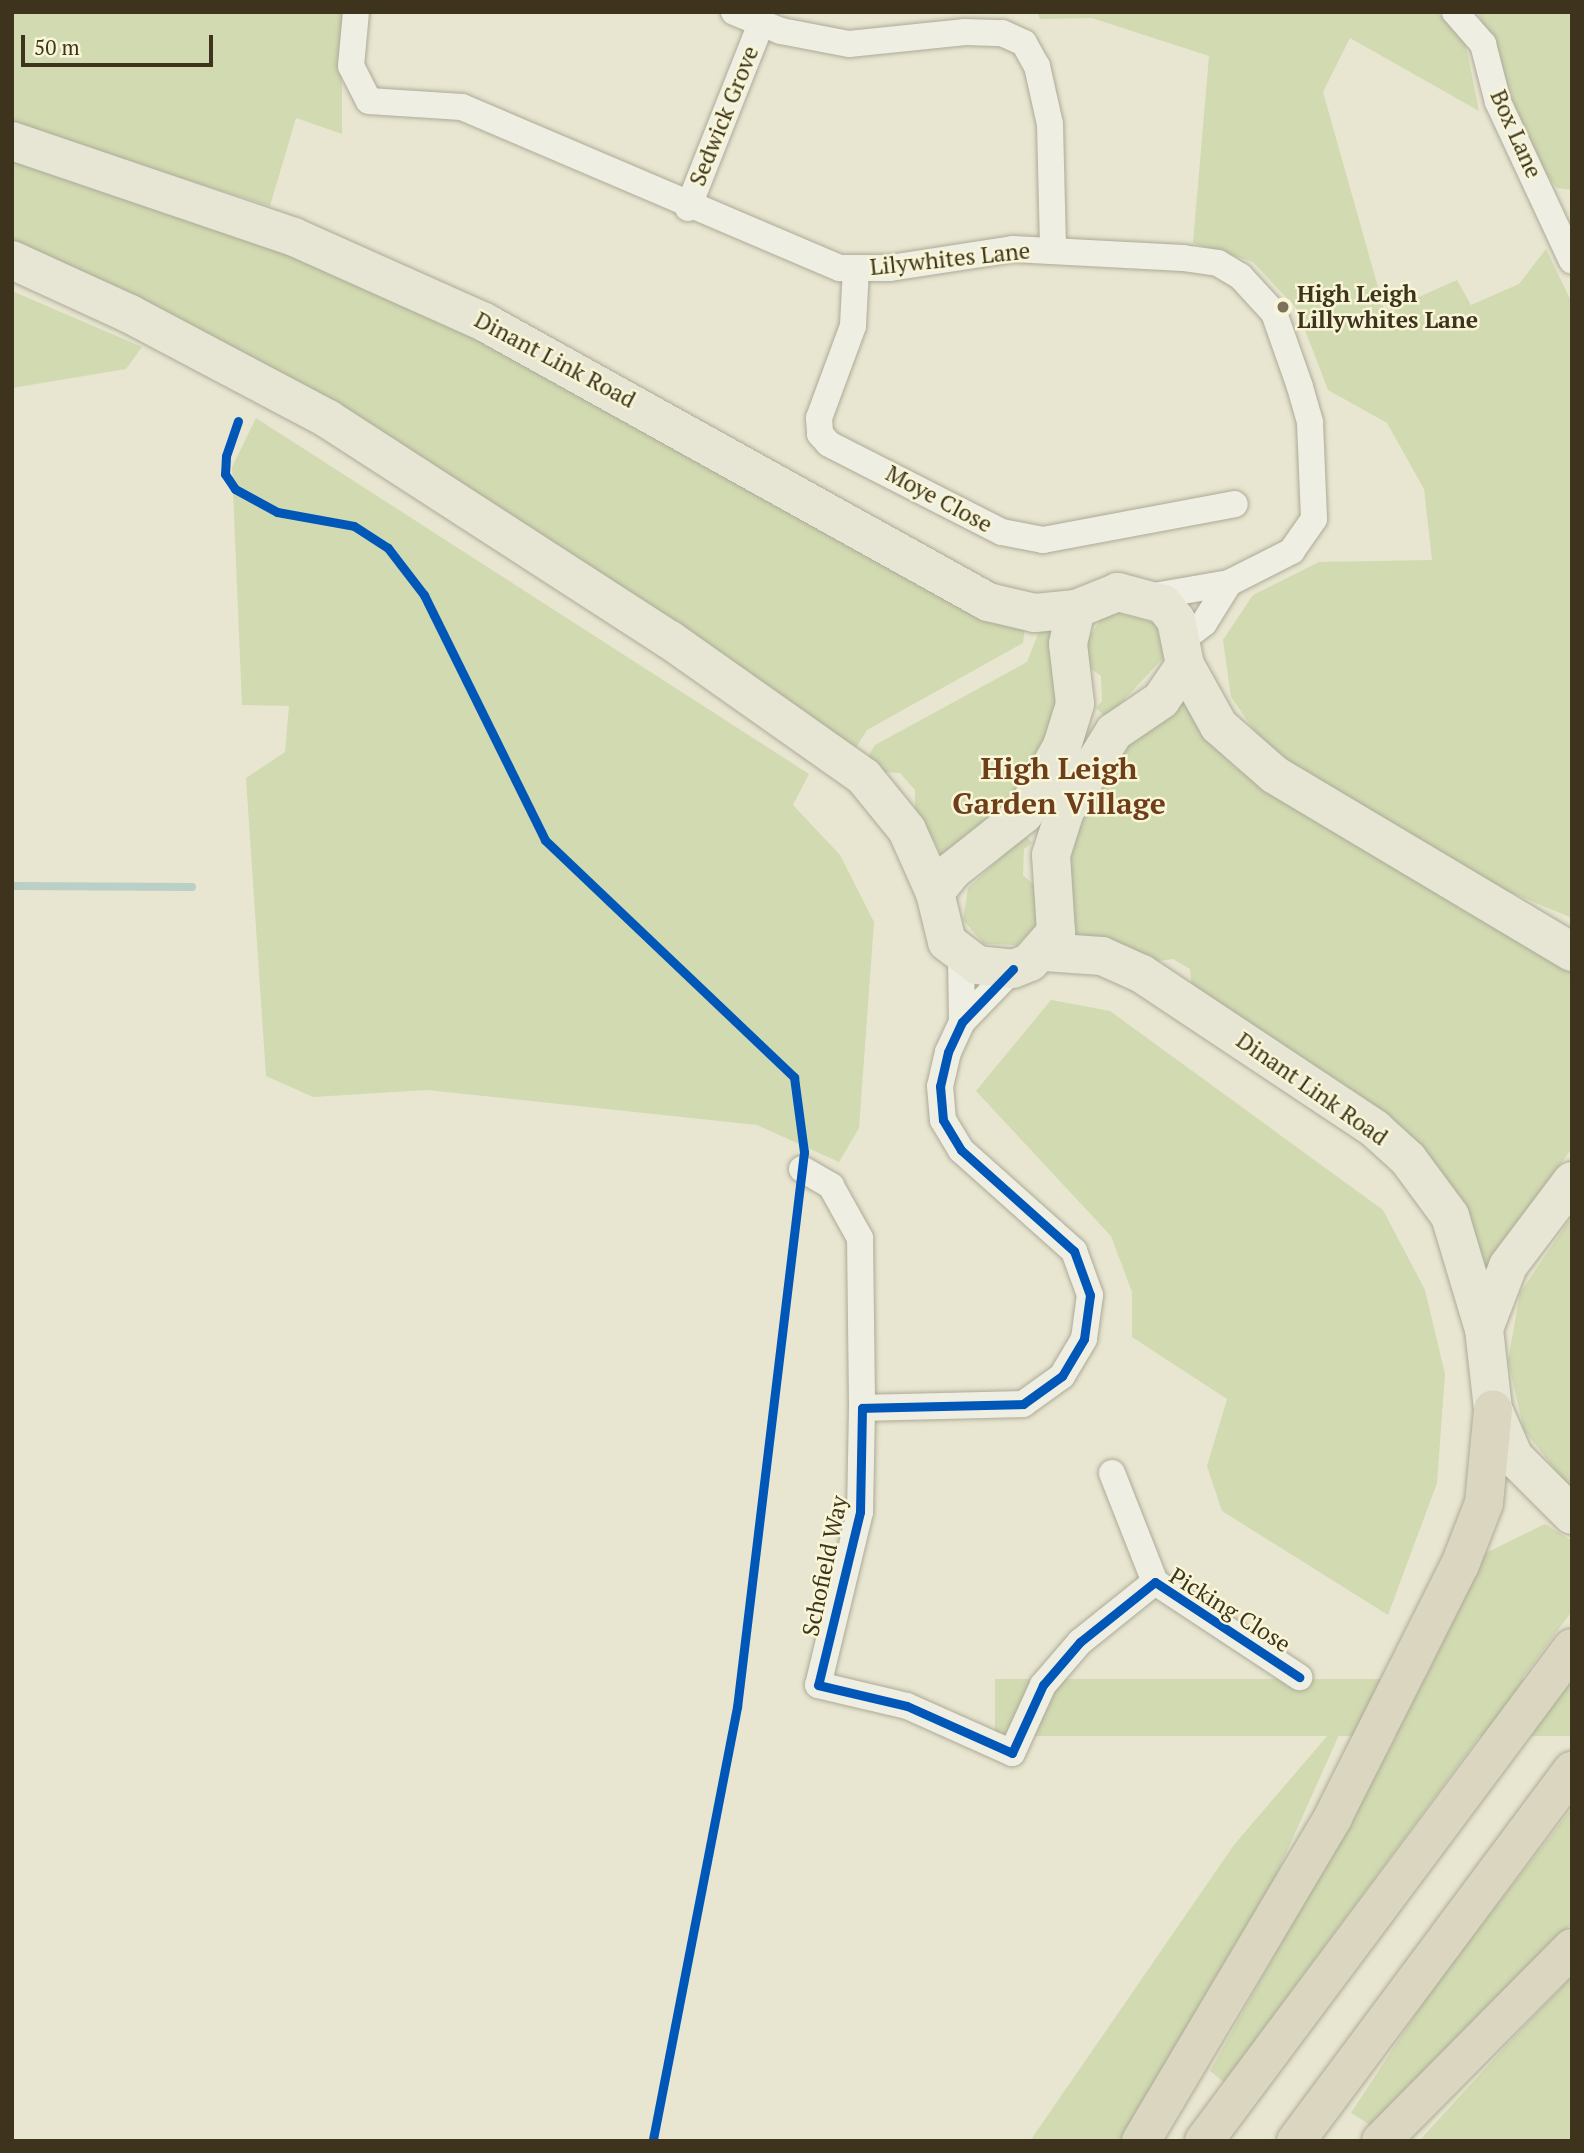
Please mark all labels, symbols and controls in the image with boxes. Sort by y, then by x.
scale bar [24,21,217,65]
text: 50 m [34,33,80,61]
street label: Sedwick Grove [683,42,765,190]
street label: Box Lane [1484,86,1548,182]
street label: Lilywhites Lane [868,237,1032,281]
place label: High Leigh Lillywhites Lane [1297,280,1478,334]
marker: High Leigh Lillywhites Lane [1275,299,1291,315]
street label: Dinant Link Road [470,306,640,414]
street label: Moye Close [881,459,997,539]
district label: High Leigh Garden Village [952,750,1166,820]
street label: Dinant Link Road [1231,1027,1393,1151]
street label: Schofield Way [797,1493,853,1639]
street label: Picking Close [1164,1562,1296,1658]

